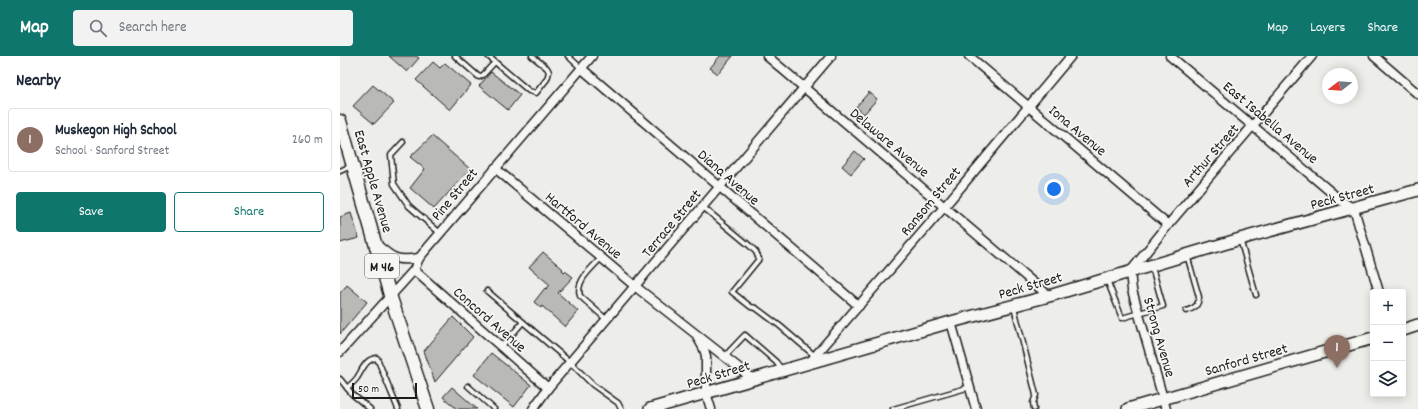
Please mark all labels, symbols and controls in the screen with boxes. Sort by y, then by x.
search box [73,10,353,46]
text: Map [20,15,49,42]
icon: search [87,17,109,39]
text: Search here [119,17,187,39]
text: Map [1267,18,1288,38]
text: Layers [1310,18,1345,38]
text: Share [1367,18,1398,38]
north arrow [1322,68,1358,104]
text: Nearby [16,70,60,94]
street label: East Isabella Avenue [1217,77,1323,170]
street label: Iona Avenue [1043,101,1111,163]
street label: Delaware Avenue [844,104,934,184]
street label: Arthur Street [1178,119,1246,193]
text: Muskegon High School [55,120,177,142]
street label: East Apple Avenue [347,128,397,236]
text: 1 [29,131,31,150]
text: 260 m [292,131,323,150]
text: School · Sanford Street [55,142,169,161]
street label: Diana Avenue [692,145,764,212]
street label: Ransom Street [896,163,967,242]
street label: Pine Street [427,164,484,226]
your location [1044,179,1064,199]
street label: Peck Street [1308,179,1377,217]
street label: Terrace Street [637,185,708,263]
street label: Hartford Avenue [539,188,626,266]
button: Save [16,192,166,232]
button: Share [174,192,324,232]
road number: M 46 [365,254,399,278]
street label: Peck Street [996,267,1065,307]
street label: Concord Avenue [447,282,530,359]
map controls [1370,289,1406,397]
button: + [1370,289,1406,325]
street label: Strong Avenue [1136,295,1180,381]
button: − [1370,325,1406,361]
pin: 1 [1324,335,1350,368]
street label: Sanford Street [1203,339,1291,383]
street label: Peck Street [684,356,754,396]
button: layers [1370,361,1406,397]
scale bar [352,381,417,400]
text: 50 m [358,382,379,398]

